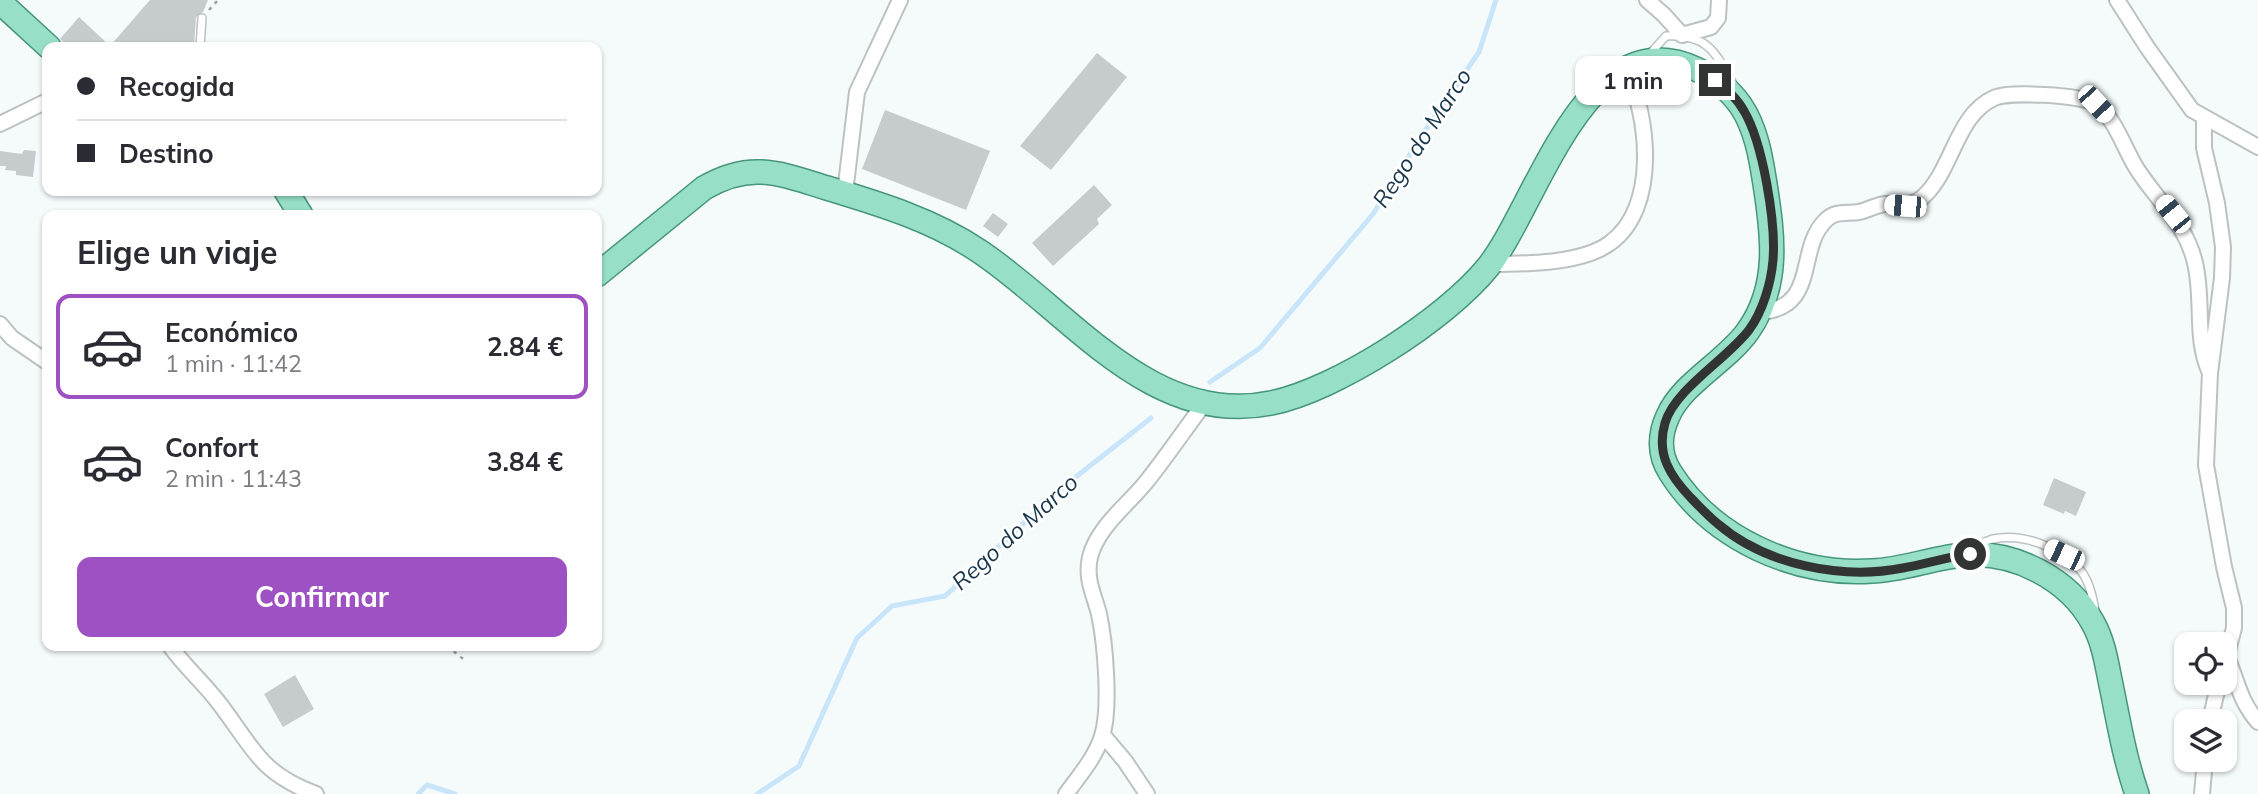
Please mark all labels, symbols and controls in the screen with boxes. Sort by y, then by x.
callout: 1 min [1575,56,1690,104]
water label: Rego do Marco [1366,63,1477,213]
route end [1699,64,1731,96]
text: 1 min [1603,66,1663,95]
text: Recogida [119,70,235,103]
car [2074,81,2119,127]
text: Destino [119,137,214,170]
car [2152,191,2195,237]
car [1884,194,1927,218]
text: Elige un viaje [77,232,278,272]
icon: car [81,315,144,378]
text: Económico [165,316,298,349]
text: 2.84 € [487,330,563,363]
text: 1 min · 11:42 [165,349,302,378]
icon: car [81,430,144,493]
text: Confort [165,431,258,464]
text: 3.84 € [487,445,563,478]
text: 2 min · 11:43 [165,464,302,493]
water label: Rego do Marco [945,467,1084,596]
car [2041,537,2088,573]
route start [1954,538,1986,570]
button: Confirmar [77,557,567,637]
map controls [2174,632,2237,772]
button: locate [2174,632,2237,695]
button: layers [2174,709,2237,772]

